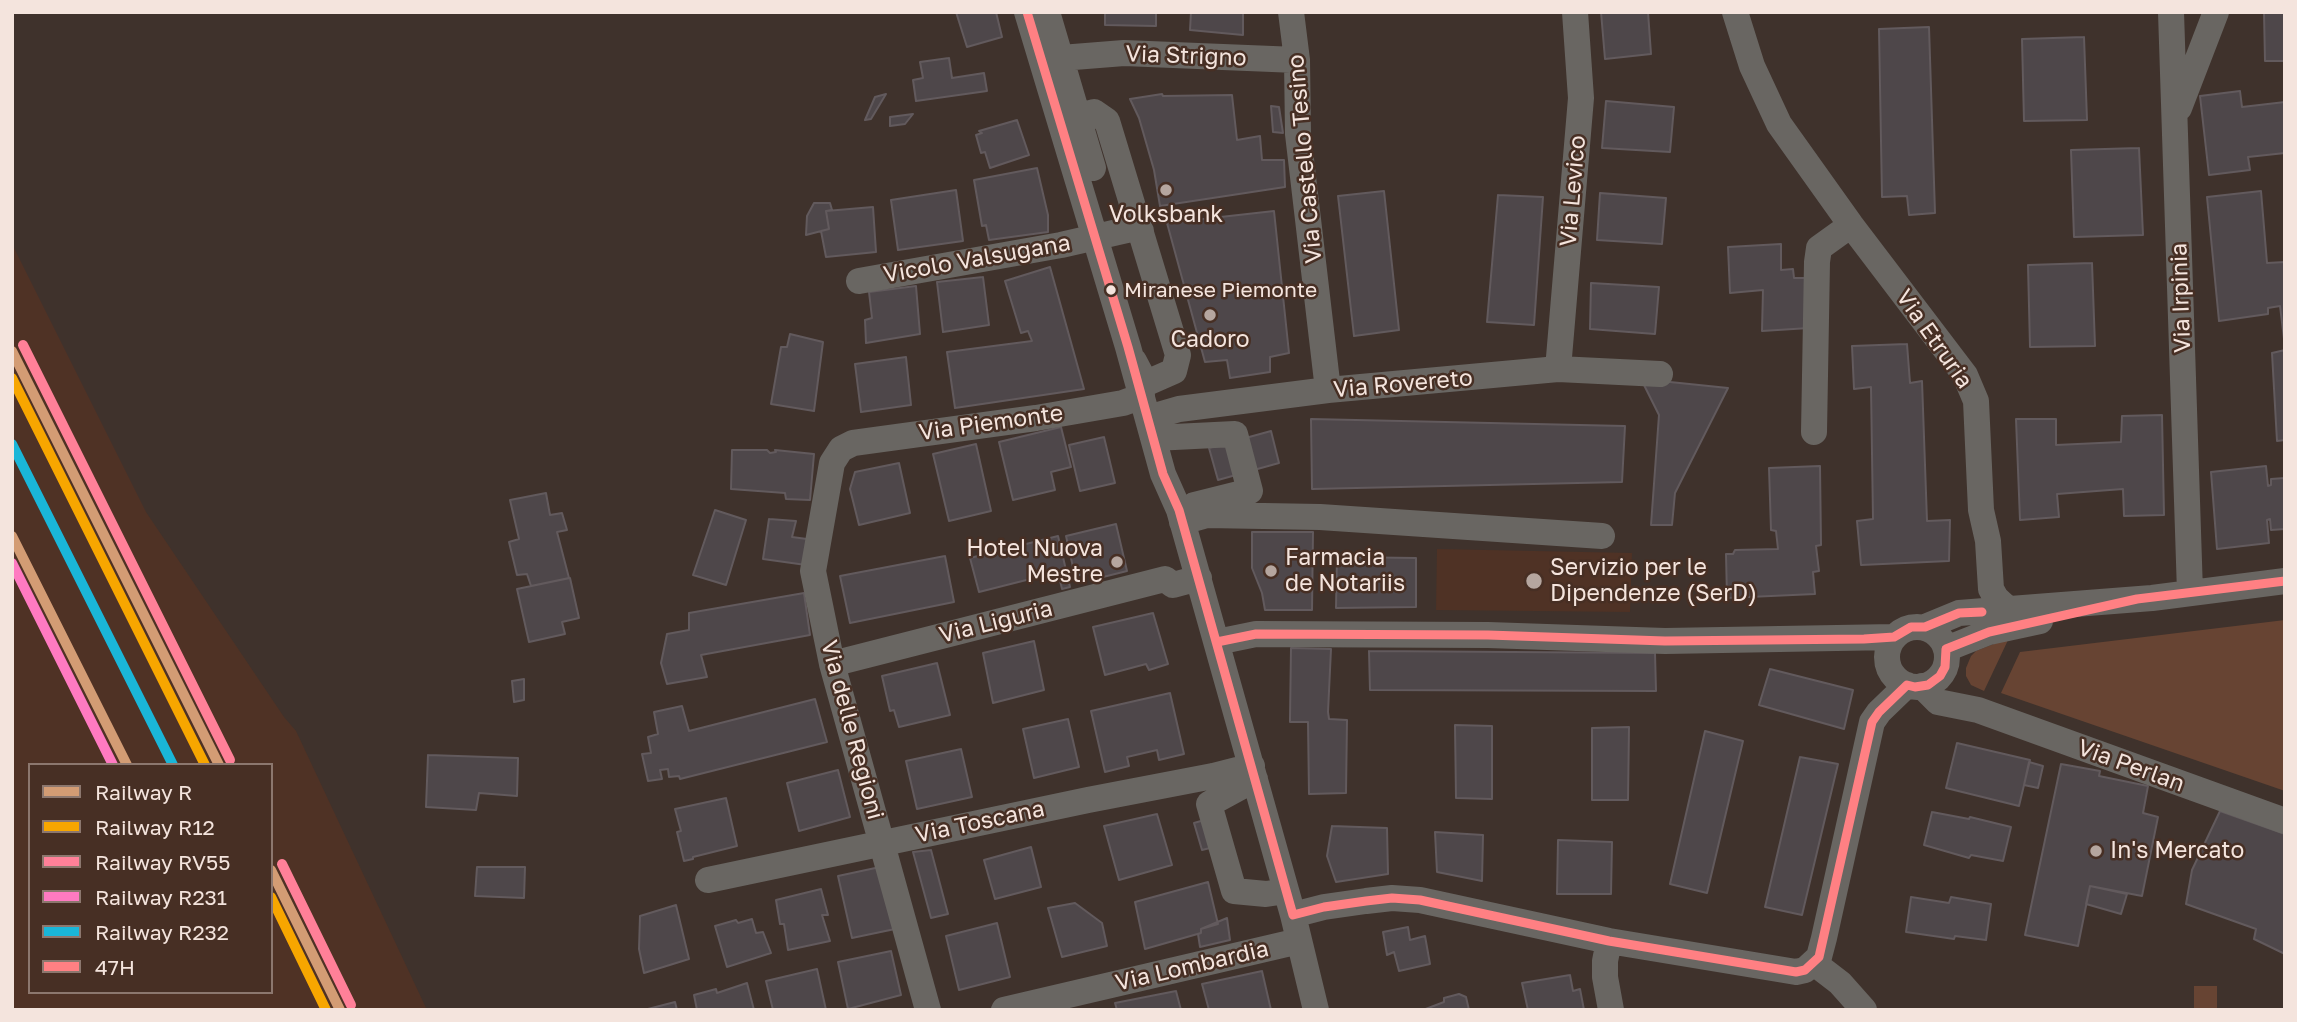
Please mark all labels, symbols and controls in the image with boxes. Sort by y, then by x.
street label: Via Strigno [1125,40,1247,72]
street label: Via Castello Tesino [1282,53,1328,265]
street label: Via Levico [1554,134,1592,248]
marker: Volksbank [1158,182,1174,198]
place label: Volksbank [1109,201,1223,229]
street label: Vicolo Valsugana [881,229,1073,289]
street label: Via Irpinia [2165,242,2197,354]
place label: Miranese Piemonte [1124,277,1317,303]
marker: Miranese Piemonte [1104,283,1118,297]
street label: Via Etruria [1890,284,1978,394]
marker: Cadoro [1202,307,1218,323]
place label: Cadoro [1170,326,1250,354]
street label: Via Rovereto [1332,364,1474,404]
street label: Via Piemonte [917,399,1065,447]
place label: Hotel Nuova Mestre [966,535,1103,589]
place label: Farmacia de Notariis [1285,544,1405,598]
marker: Hotel Nuova Mestre [1109,554,1125,570]
place label: Servizio per le Dipendenze (SerD) [1550,554,1757,608]
marker: Farmacia de Notariis [1263,563,1279,579]
marker: Servizio per le Dipendenze (SerD) [1524,571,1544,591]
street label: Via Liguria [936,595,1056,649]
street label: Via delle Regioni [815,637,889,823]
street label: Via Perlan [2074,734,2188,798]
legend [28,763,273,994]
text: Railway R [95,779,192,805]
street label: Via Toscana [913,795,1047,849]
text: Railway R12 [95,814,215,840]
place label: In's Mercato [2110,837,2244,865]
marker: In's Mercato [2088,843,2104,859]
text: Railway RV55 [95,849,230,875]
text: Railway R231 [95,884,227,910]
text: Railway R232 [95,919,229,945]
street label: Via Lombardia [1113,935,1271,997]
text: 47H [95,954,135,980]

